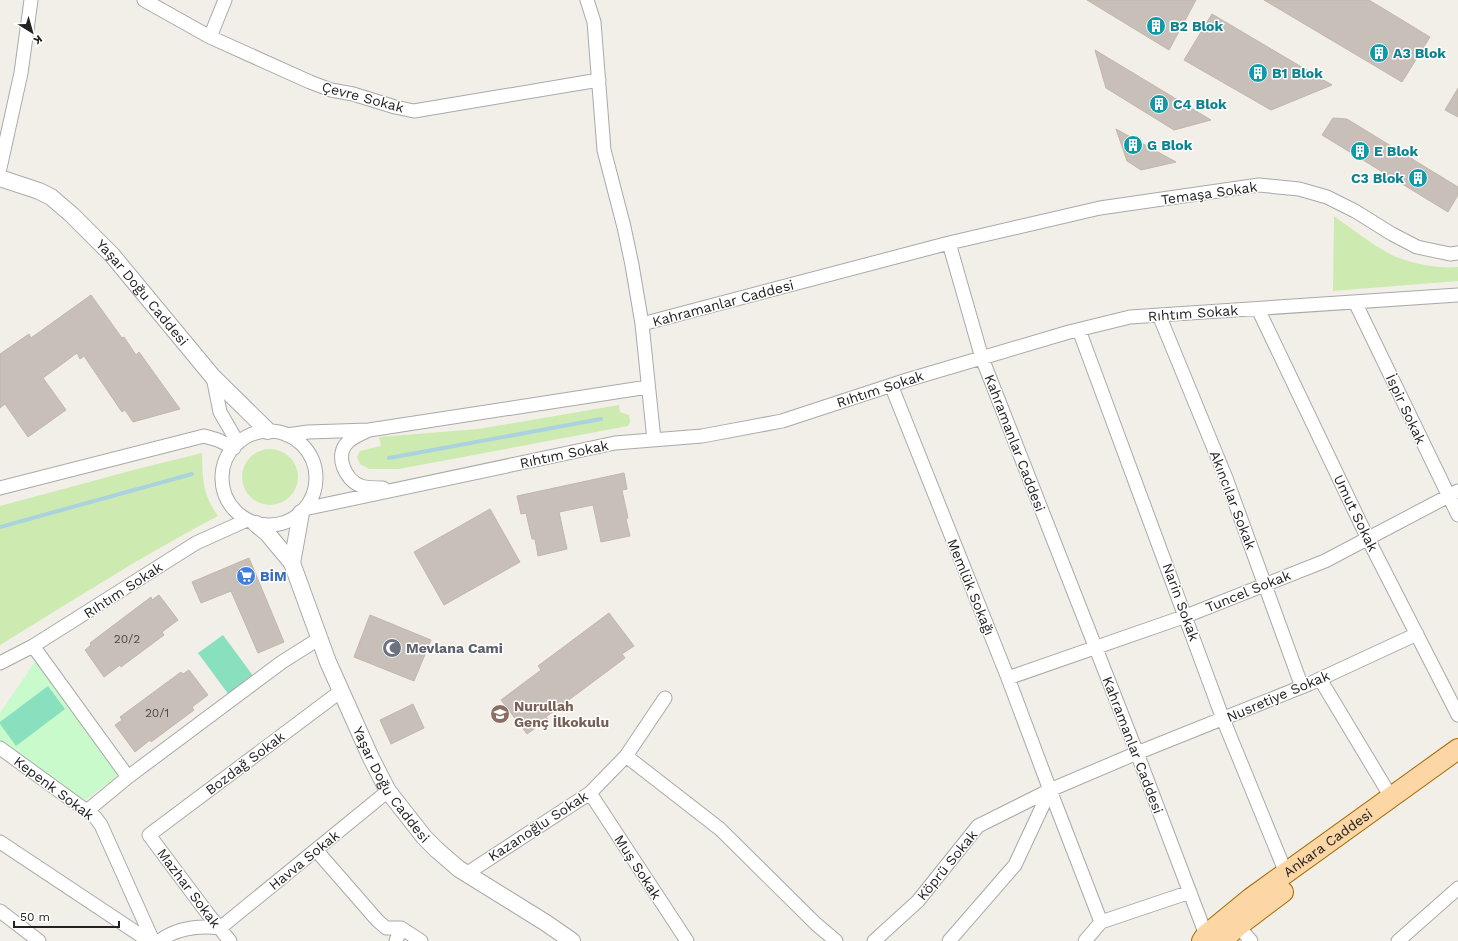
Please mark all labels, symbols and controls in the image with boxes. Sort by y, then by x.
north arrow [12,12,52,52]
building icon: B2 Blok [1145,15,1167,37]
place label: B2 Blok [1170,18,1223,34]
text: K [30,32,45,47]
building icon: A3 Blok [1368,42,1390,64]
place label: A3 Blok [1393,45,1446,61]
building icon: B1 Blok [1247,62,1269,84]
place label: B1 Blok [1272,65,1323,81]
street label: Çevre Sokak [320,78,406,116]
building icon: C4 Blok [1148,93,1170,115]
place label: C4 Blok [1173,96,1227,112]
building icon: G Blok [1122,134,1144,156]
place label: G Blok [1147,137,1193,153]
building icon: E Blok [1349,140,1371,162]
place label: E Blok [1374,143,1418,159]
building icon: C3 Blok [1407,167,1429,189]
place label: C3 Blok [1351,170,1404,186]
street label: Temaşa Sokak [1160,178,1258,208]
street label: Yaşar Doğu Caddesi [93,236,192,349]
street label: Kahramanlar Caddesi [651,276,795,330]
street label: Rıhtım Sokak [1147,302,1239,324]
street label: Rıhtım Sokak [835,367,925,411]
street label: Kahramanlar Caddesi [981,372,1049,514]
street label: İspir Sokak [1383,372,1429,446]
street label: Rıhtım Sokak [518,437,610,471]
street label: Akıncılar Sokak [1207,448,1259,552]
street label: Umut Sokak [1331,472,1382,554]
street label: Memlük Sokağı [944,536,998,638]
street label: Rıhtım Sokak [81,559,165,621]
street label: Narin Sokak [1159,561,1203,643]
supermarket icon: BİM [235,565,257,587]
street label: Tuncel Sokak [1203,567,1293,615]
place label: BİM [260,568,287,584]
house number: 20/2 [114,632,140,646]
mosque icon: Mevlana Cami [381,637,403,659]
place label: Mevlana Cami [406,640,503,656]
street label: Nusretiye Sokak [1224,667,1332,725]
street label: Kahramanlar Caddesi [1099,674,1167,816]
place label: Nurullah Genç İlkokulu [514,698,609,730]
school or university icon: Nurullah Genç İlkokulu [489,703,511,725]
house number: 20/1 [145,706,169,720]
street label: Yaşar Doğu Caddesi [350,724,433,846]
street label: Bozdağ Sokak [202,728,288,798]
street label: Kepenk Sokak [11,753,97,823]
street label: Kazanoğlu Sokak [485,788,591,864]
street label: Ankara Caddesi [1280,805,1375,880]
street label: Havva Sokak [266,827,342,893]
street label: Köprü Sokak [914,827,980,903]
street label: Muş Sokak [611,832,665,902]
street label: Mazhar Sokak [154,845,224,931]
scale bar [14,903,119,929]
text: 50 m [20,910,50,924]

